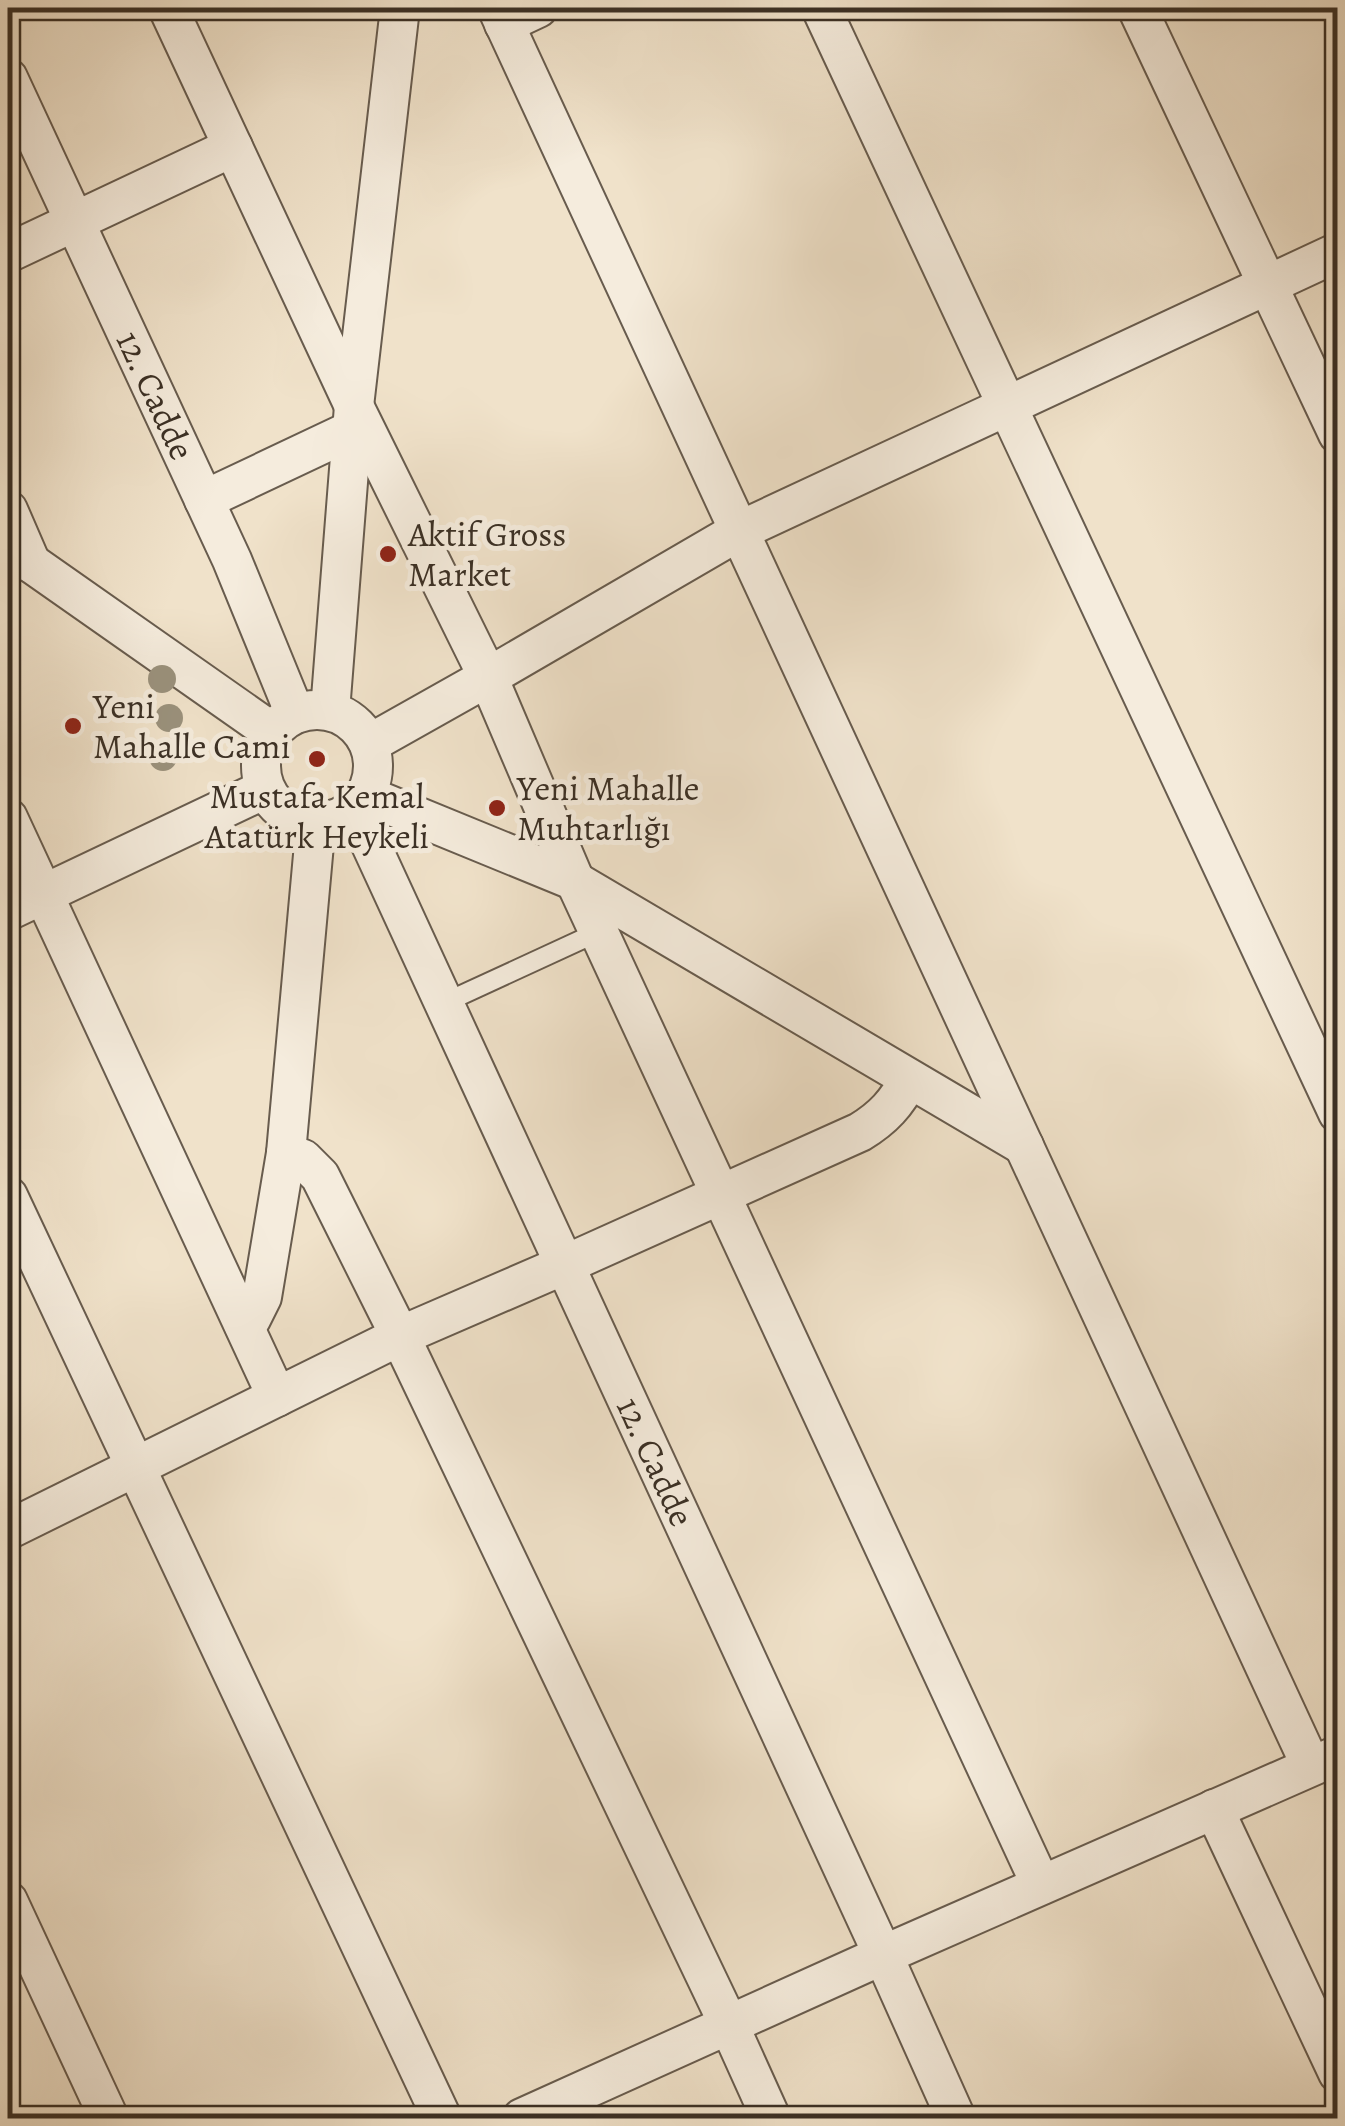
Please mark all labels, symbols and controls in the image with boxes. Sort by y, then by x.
street label: 12. Cadde [105,323,206,468]
place label: Aktif Gross Market [407,510,566,598]
marker: Aktif Gross Market [377,543,399,565]
place label: Yeni Mahalle Cami [92,682,291,770]
marker: Yeni Mahalle Cami [62,715,84,737]
marker: Mustafa Kemal Atatürk Heykeli [306,748,328,770]
place label: Yeni Mahalle Muhtarlığı [516,764,699,852]
place label: Mustafa Kemal Atatürk Heykeli [204,772,429,860]
marker: Yeni Mahalle Muhtarlığı [486,797,508,819]
street label: 12. Cadde [605,1390,706,1534]

